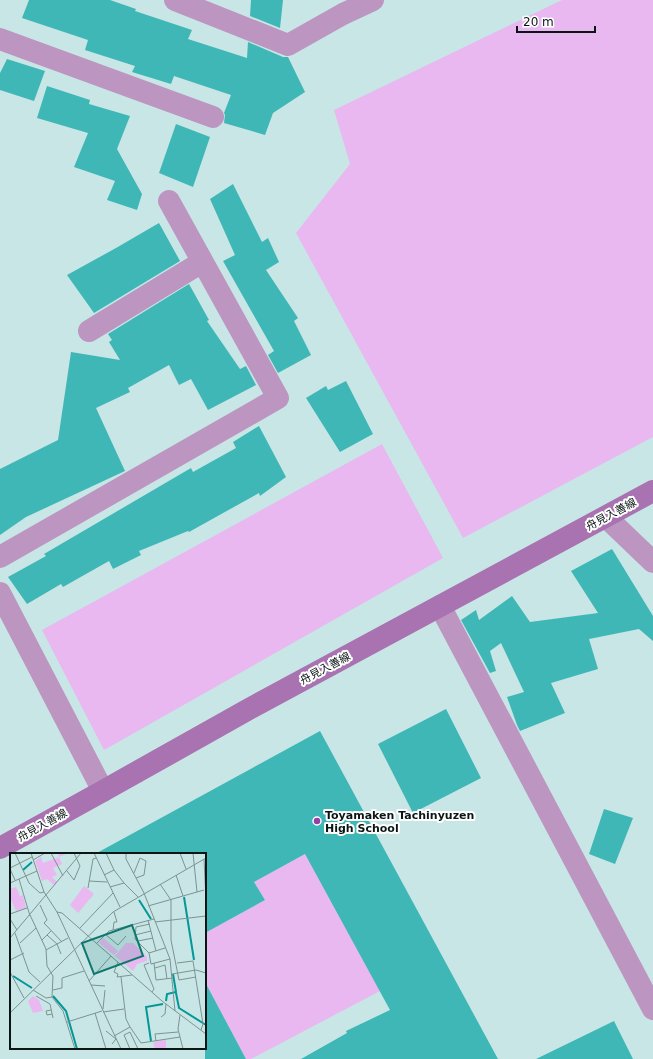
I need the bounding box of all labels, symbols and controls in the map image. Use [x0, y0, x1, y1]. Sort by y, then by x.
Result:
scale bar [517, 8, 595, 34]
text: 20 m [523, 15, 554, 29]
street label: 舟見入善線 [584, 496, 639, 533]
street label: 舟見入善線 [298, 650, 353, 687]
street label: 舟見入善線 [15, 806, 69, 844]
place label: Toyamaken Tachinyuzen High School [325, 809, 474, 835]
marker: Toyamaken Tachinyuzen High School [312, 816, 322, 826]
inset map [10, 853, 206, 1049]

